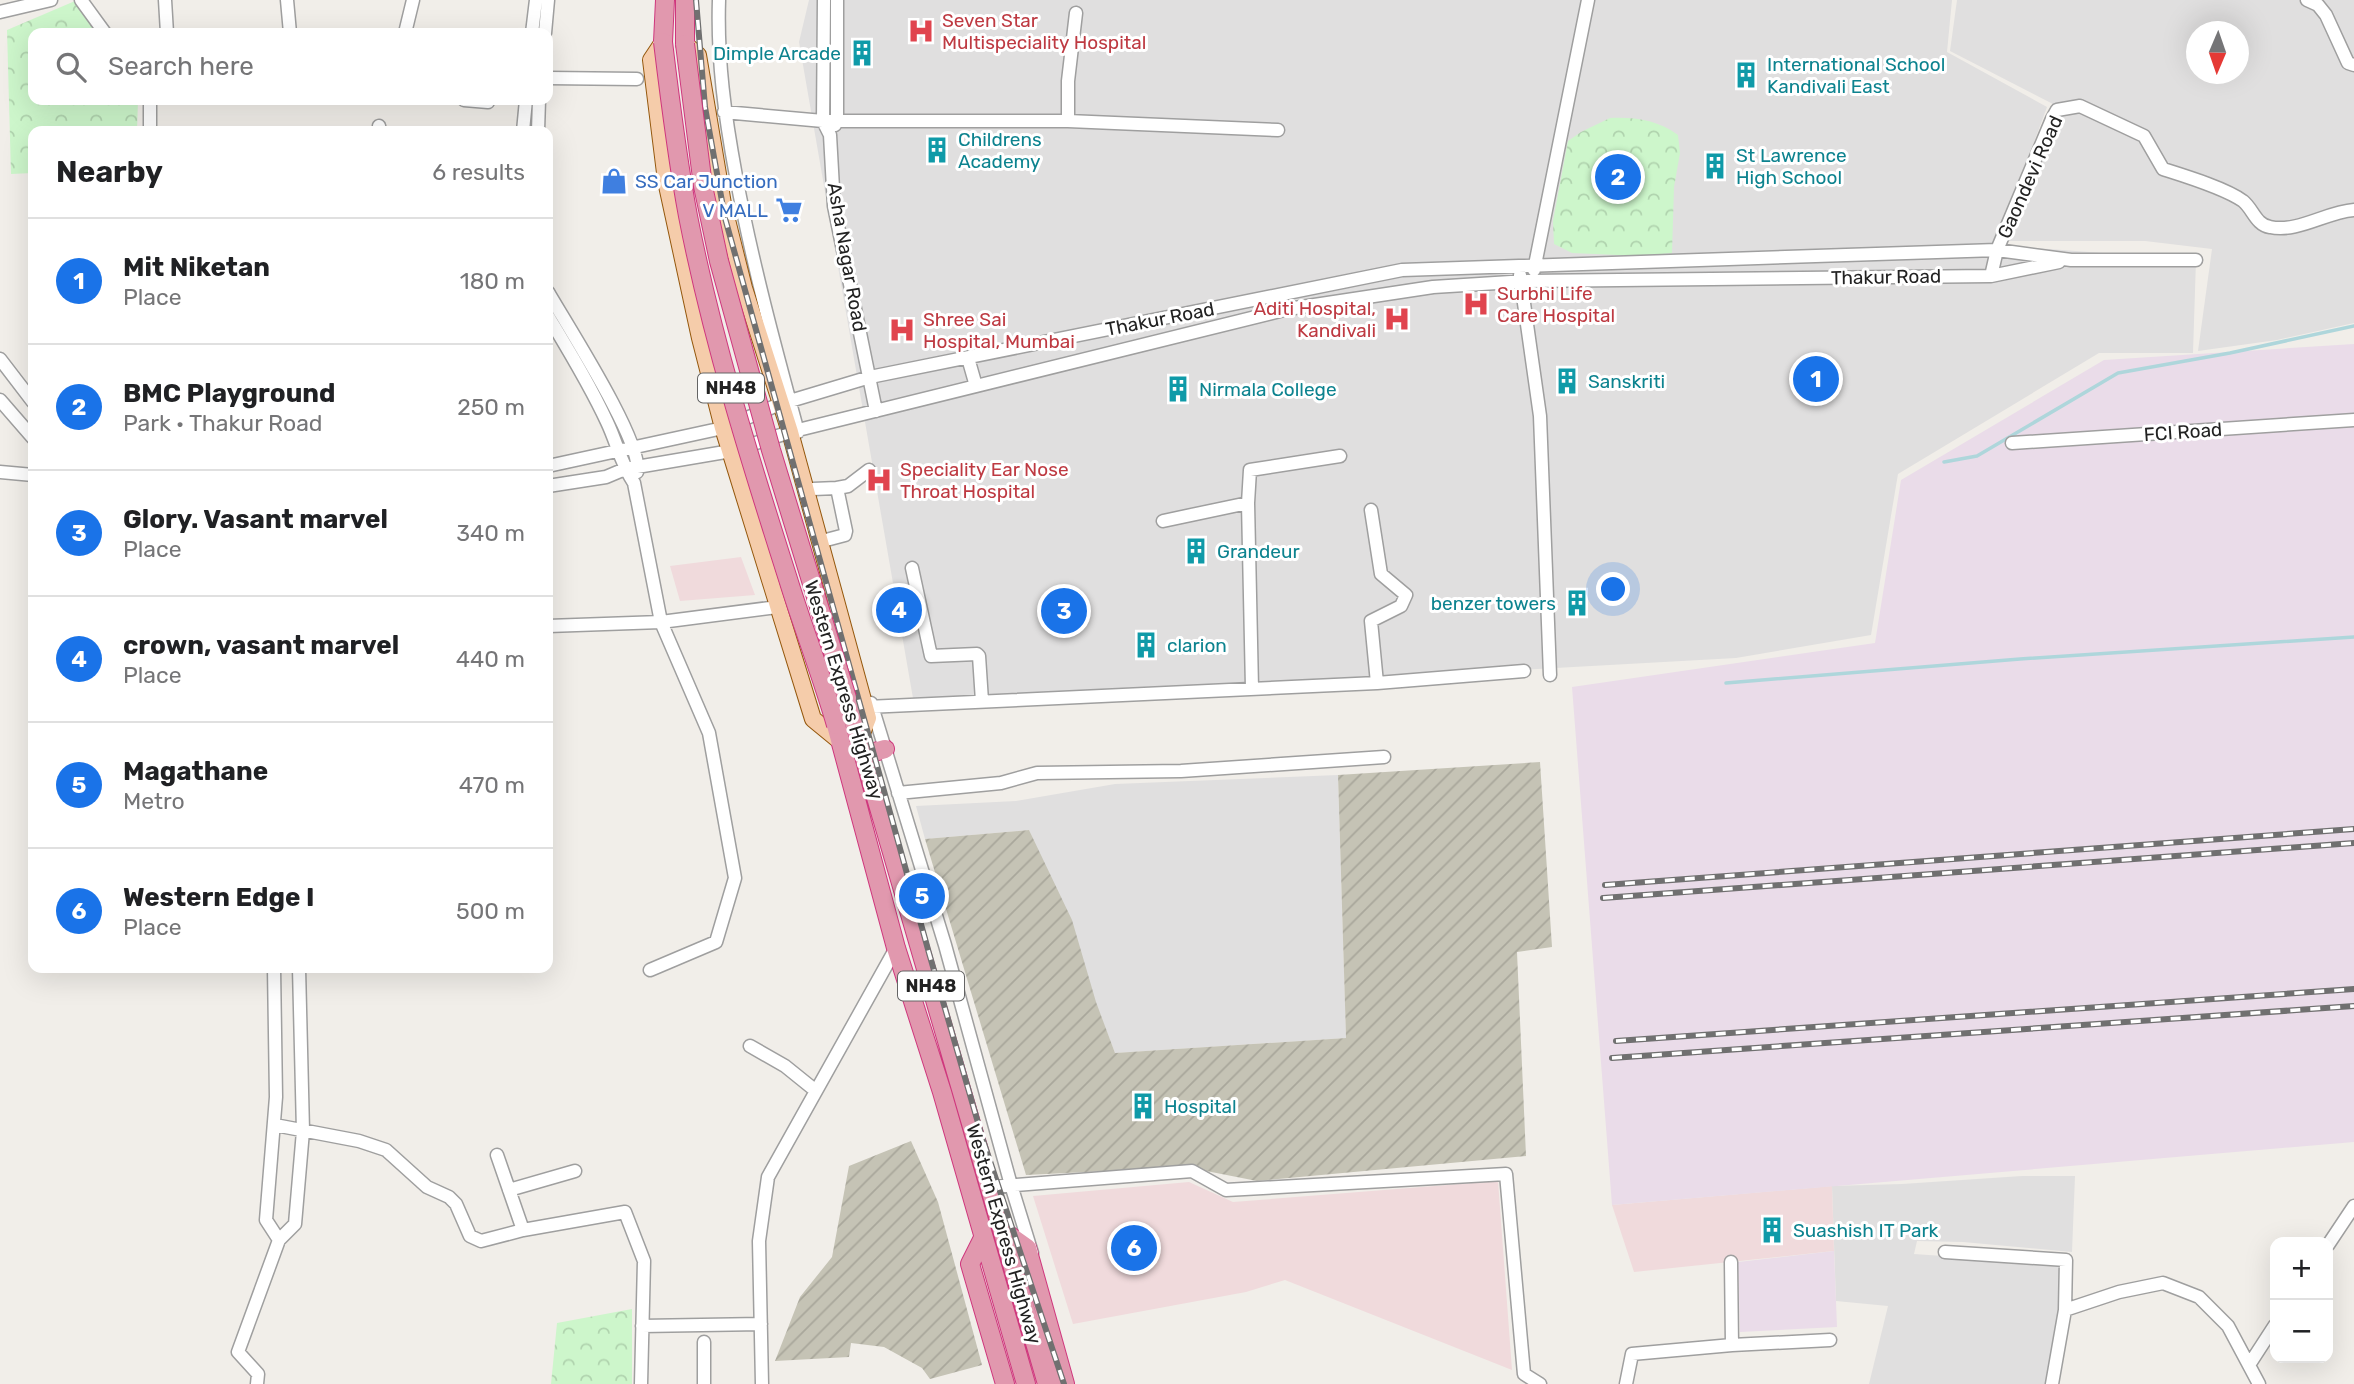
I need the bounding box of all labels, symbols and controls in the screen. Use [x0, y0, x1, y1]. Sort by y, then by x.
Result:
place label: Seven Star Multispeciality Hospital [942, 9, 1146, 54]
hospital icon: Seven Star Multispeciality Hospital [906, 16, 936, 46]
north arrow [2186, 21, 2249, 84]
search box [28, 28, 553, 105]
building icon: Dimple Arcade [847, 38, 877, 68]
place label: Dimple Arcade [713, 42, 841, 65]
icon: search [52, 48, 90, 86]
text: Search here [108, 51, 254, 82]
place label: International School Kandivali East [1767, 53, 1945, 98]
building icon: International School Kandivali East [1731, 60, 1761, 90]
street label: Gaondevi Road [1993, 112, 2067, 242]
place label: Childrens Academy [958, 128, 1042, 173]
building icon: Childrens Academy [922, 135, 952, 165]
place label: St Lawrence High School [1736, 144, 1847, 189]
pin: 2 [1595, 151, 1641, 203]
building icon: St Lawrence High School [1700, 151, 1730, 181]
text: Nearby [56, 154, 163, 190]
text: 6 results [432, 158, 525, 186]
shop icon: SS Car Junction [599, 166, 629, 196]
place label: SS Car Junction [635, 170, 778, 193]
street label: Asha Nagar Road [823, 181, 871, 333]
supermarket icon: V MALL [774, 195, 804, 225]
place label: V MALL [702, 199, 768, 222]
text: Mit Niketan [123, 252, 270, 283]
street label: Thakur Road [1831, 265, 1941, 289]
text: 1 [73, 267, 85, 295]
text: 180 m [460, 267, 525, 295]
place label: Surbhi Life Care Hospital [1497, 282, 1615, 327]
text: Place [123, 283, 182, 311]
hospital icon: Surbhi Life Care Hospital [1461, 289, 1491, 319]
street label: Thakur Road [1104, 297, 1216, 341]
place label: Aditi Hospital, Kandivali [1253, 297, 1376, 342]
hospital icon: Aditi Hospital, Kandivali [1382, 304, 1412, 334]
place label: Shree Sai Hospital, Mumbai [923, 308, 1075, 353]
hospital icon: Shree Sai Hospital, Mumbai [887, 315, 917, 345]
pin: 1 [1793, 353, 1839, 405]
building icon: Sanskriti [1552, 366, 1582, 396]
place label: Sanskriti [1588, 370, 1665, 393]
road number: NH48 [698, 374, 764, 402]
building icon: Nirmala College [1163, 374, 1193, 404]
text: BMC Playground [123, 378, 335, 409]
place label: Nirmala College [1199, 378, 1337, 401]
text: 2 [72, 393, 86, 421]
text: 250 m [457, 393, 525, 421]
text: Park · Thakur Road [123, 409, 323, 437]
street label: FCI Road [2143, 418, 2223, 446]
place label: Speciality Ear Nose Throat Hospital [900, 458, 1069, 503]
hospital icon: Speciality Ear Nose Throat Hospital [864, 465, 894, 495]
text: Glory. Vasant marvel [123, 504, 388, 535]
text: 3 [71, 519, 87, 547]
text: 340 m [456, 519, 525, 547]
text: Place [123, 535, 182, 563]
building icon: Grandeur [1181, 536, 1211, 566]
place label: Grandeur [1217, 540, 1300, 563]
your location [1596, 572, 1630, 606]
street label: Western Express Highway [800, 578, 888, 802]
pin: 4 [876, 584, 922, 636]
pin: 3 [1041, 585, 1087, 637]
building icon: benzer towers [1562, 588, 1592, 618]
place label: benzer towers [1431, 592, 1556, 615]
text: crown, vasant marvel [123, 630, 399, 661]
building icon: clarion [1131, 630, 1161, 660]
place label: clarion [1167, 634, 1227, 657]
text: 4 [71, 645, 87, 673]
text: 440 m [456, 645, 525, 673]
text: Place [123, 661, 182, 689]
text: Magathane [123, 756, 268, 787]
text: 5 [72, 771, 86, 799]
text: 470 m [459, 771, 525, 799]
text: Metro [123, 787, 185, 815]
pin: 5 [899, 870, 945, 922]
text: Western Edge I [123, 882, 314, 913]
text: 6 [72, 897, 86, 925]
text: 500 m [456, 897, 525, 925]
text: Place [123, 913, 182, 941]
road number: NH48 [898, 972, 964, 1001]
building icon: Hospital [1128, 1091, 1158, 1121]
place label: Hospital [1164, 1095, 1237, 1118]
street label: Western Express Highway [962, 1121, 1046, 1347]
building icon: Suashish IT Park [1757, 1215, 1787, 1245]
place label: Suashish IT Park [1793, 1219, 1939, 1242]
pin: 6 [1111, 1222, 1157, 1274]
map controls [2270, 1237, 2333, 1363]
button: + [2270, 1237, 2333, 1300]
button: − [2270, 1300, 2333, 1363]

